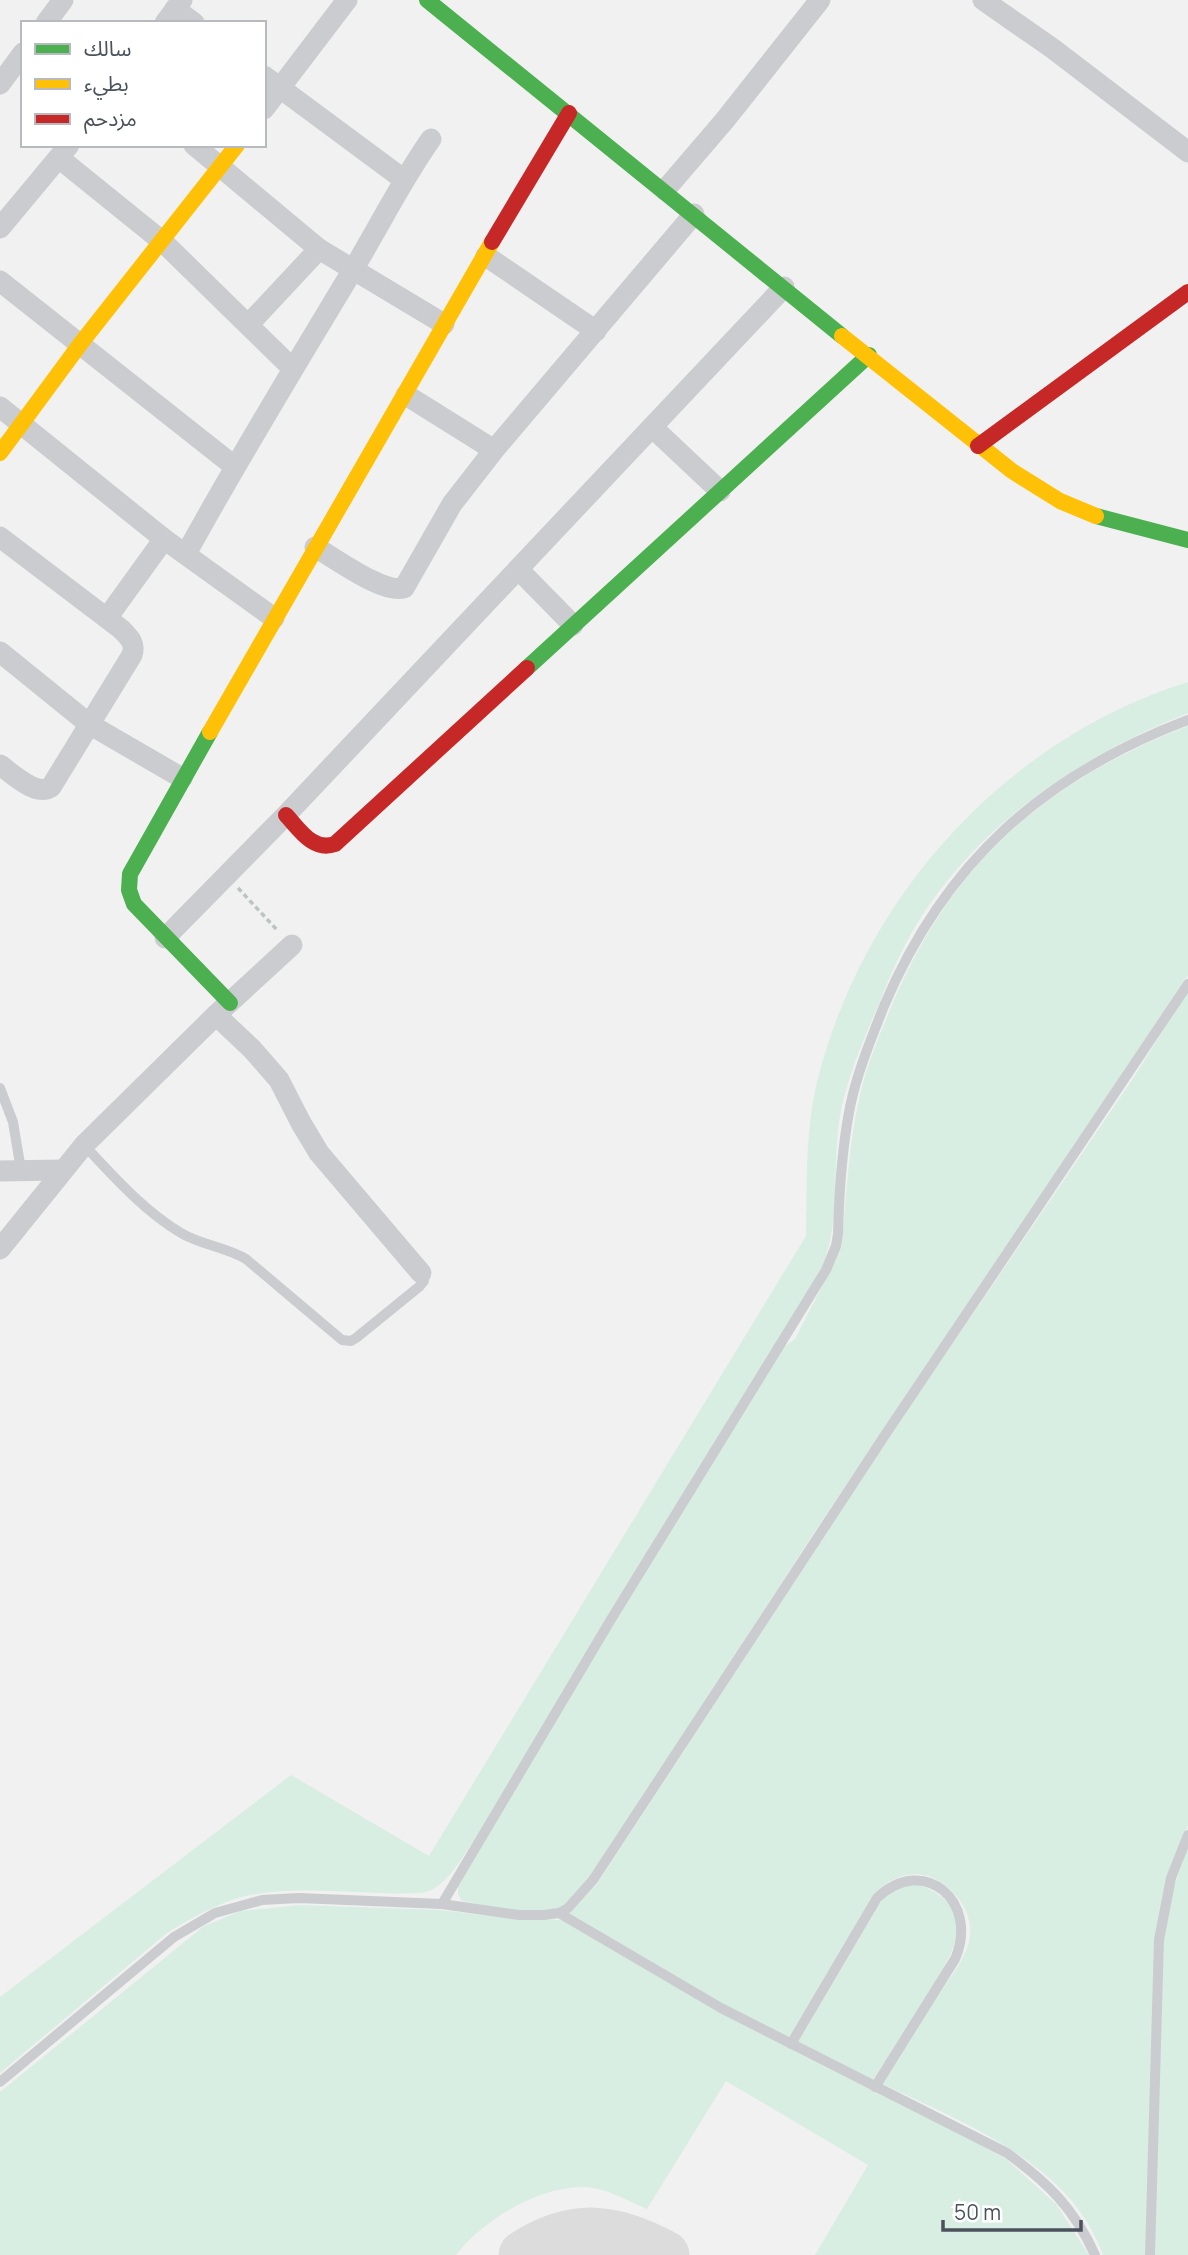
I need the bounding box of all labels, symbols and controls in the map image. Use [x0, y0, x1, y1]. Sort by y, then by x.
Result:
legend [21, 21, 266, 147]
text: سالك [84, 34, 131, 62]
text: بطيء [84, 69, 129, 100]
text: مزدحم [84, 104, 137, 134]
scale bar [943, 2188, 1081, 2232]
text: 50 m [954, 2198, 1001, 2226]

